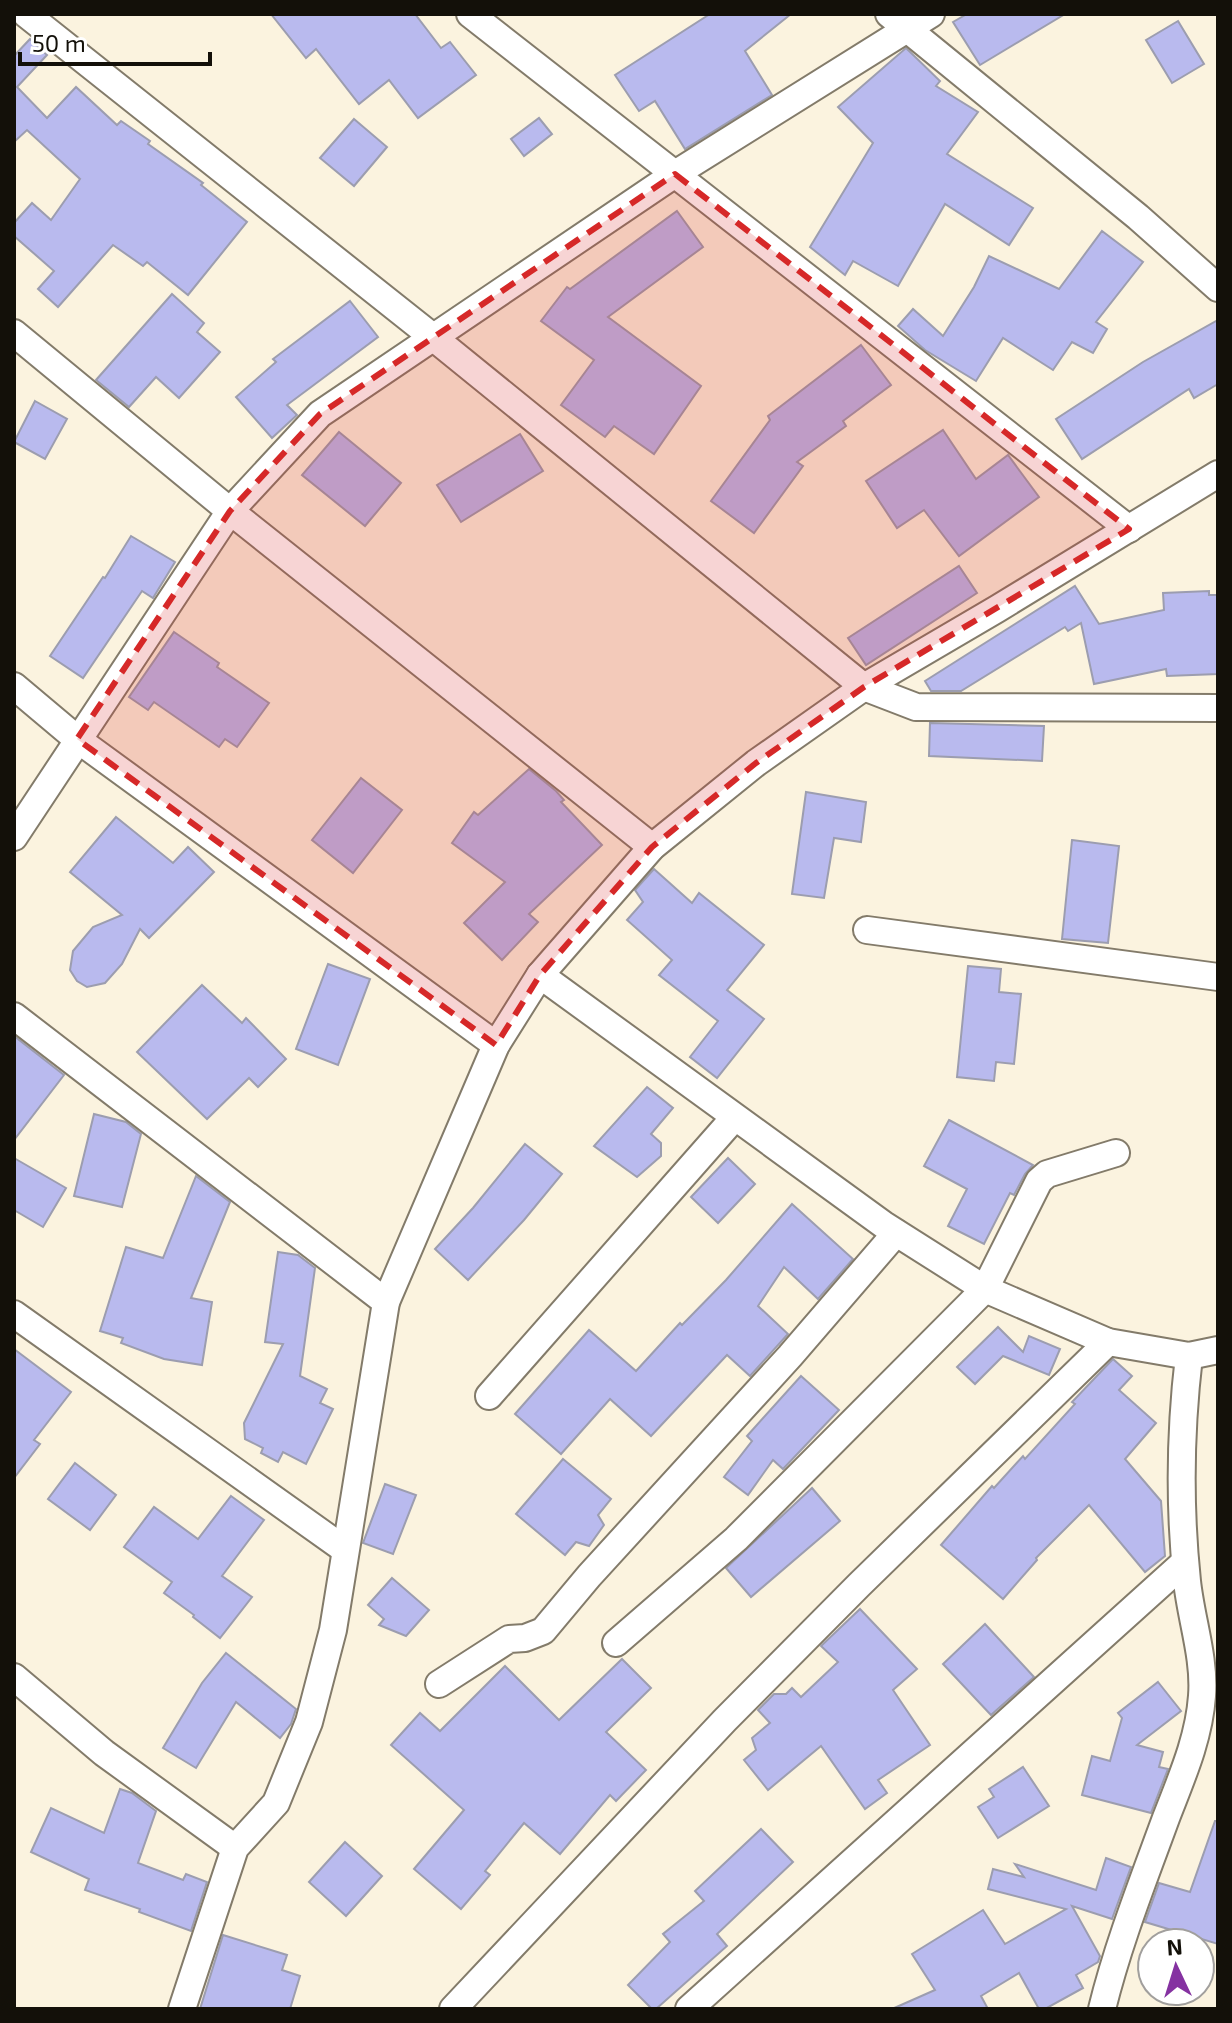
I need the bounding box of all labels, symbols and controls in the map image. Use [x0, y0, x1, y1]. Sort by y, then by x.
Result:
scale bar [20, 16, 210, 66]
text: 50 m [32, 28, 86, 57]
north arrow [1136, 1927, 1216, 2007]
text: N [1166, 1933, 1183, 1960]

